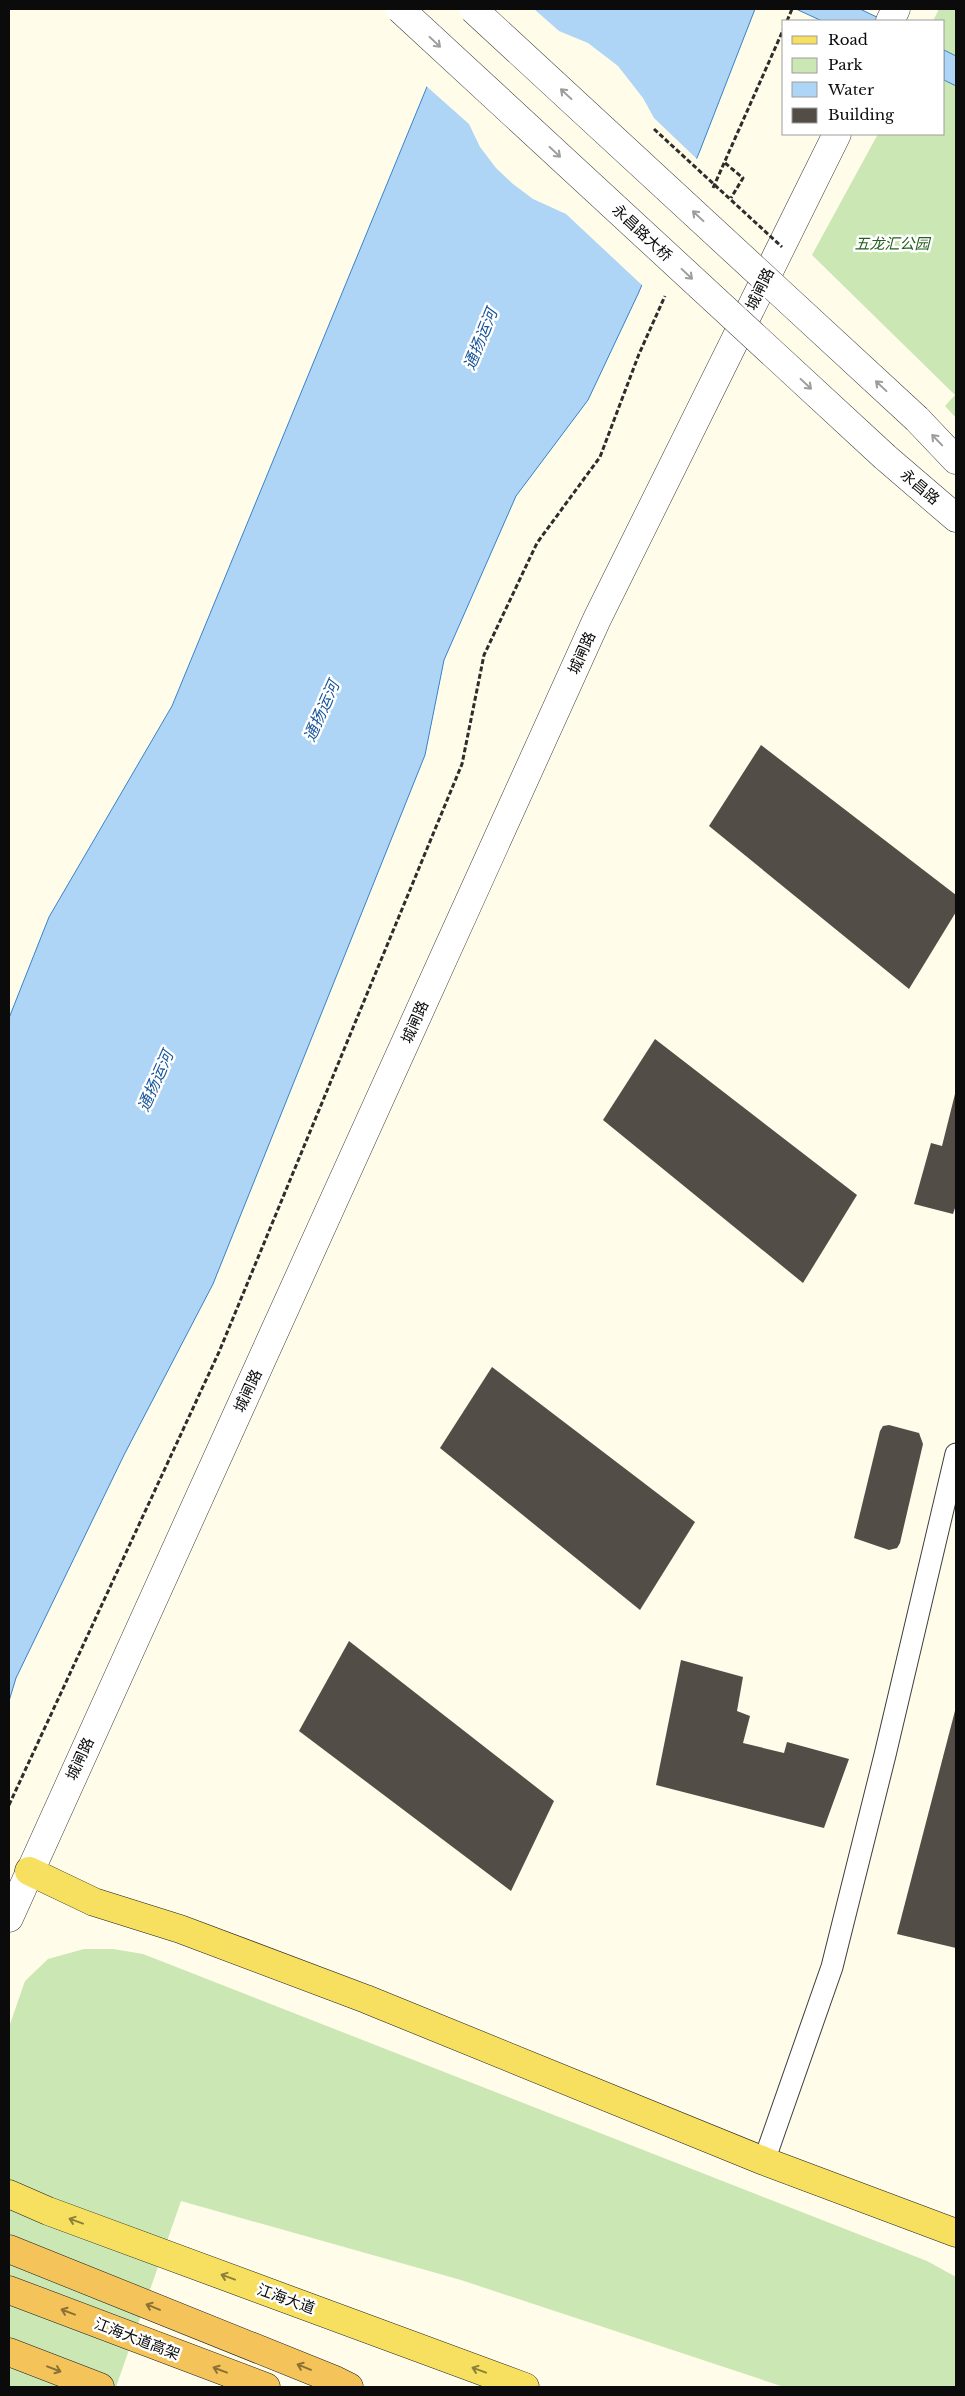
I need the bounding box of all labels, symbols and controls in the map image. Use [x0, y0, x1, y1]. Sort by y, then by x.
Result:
legend [782, 20, 945, 135]
text: Road [828, 30, 868, 49]
one-way arrow [429, 36, 442, 48]
text: Park [828, 55, 864, 74]
text: Water [827, 80, 875, 99]
one-way arrow [559, 88, 572, 100]
text: Building [828, 105, 895, 124]
one-way arrow [548, 146, 561, 158]
street label: 永昌路大桥 [608, 200, 676, 265]
one-way arrow [691, 210, 704, 222]
park label: 五龙汇公园 [854, 234, 931, 253]
street label: 城闸路 [741, 264, 778, 313]
one-way arrow [681, 268, 693, 280]
water label: 通扬运河 [459, 303, 502, 372]
one-way arrow [800, 379, 813, 390]
one-way arrow [875, 380, 888, 392]
one-way arrow [931, 433, 943, 446]
street label: 永昌路 [897, 465, 944, 508]
street label: 城闸路 [564, 628, 599, 677]
water label: 通扬运河 [299, 675, 344, 744]
street label: 城闸路 [397, 997, 432, 1046]
water label: 通扬运河 [133, 1045, 178, 1114]
street label: 城闸路 [229, 1366, 266, 1415]
street label: 城闸路 [61, 1734, 98, 1783]
one-way arrow [68, 2216, 84, 2225]
one-way arrow [221, 2272, 236, 2281]
street label: 江海大道 [255, 2279, 318, 2318]
one-way arrow [146, 2302, 161, 2311]
one-way arrow [61, 2307, 76, 2316]
street label: 江海大道高架 [92, 2314, 183, 2364]
one-way arrow [297, 2362, 312, 2372]
one-way arrow [46, 2365, 61, 2375]
one-way arrow [213, 2365, 229, 2374]
one-way arrow [472, 2365, 487, 2374]

